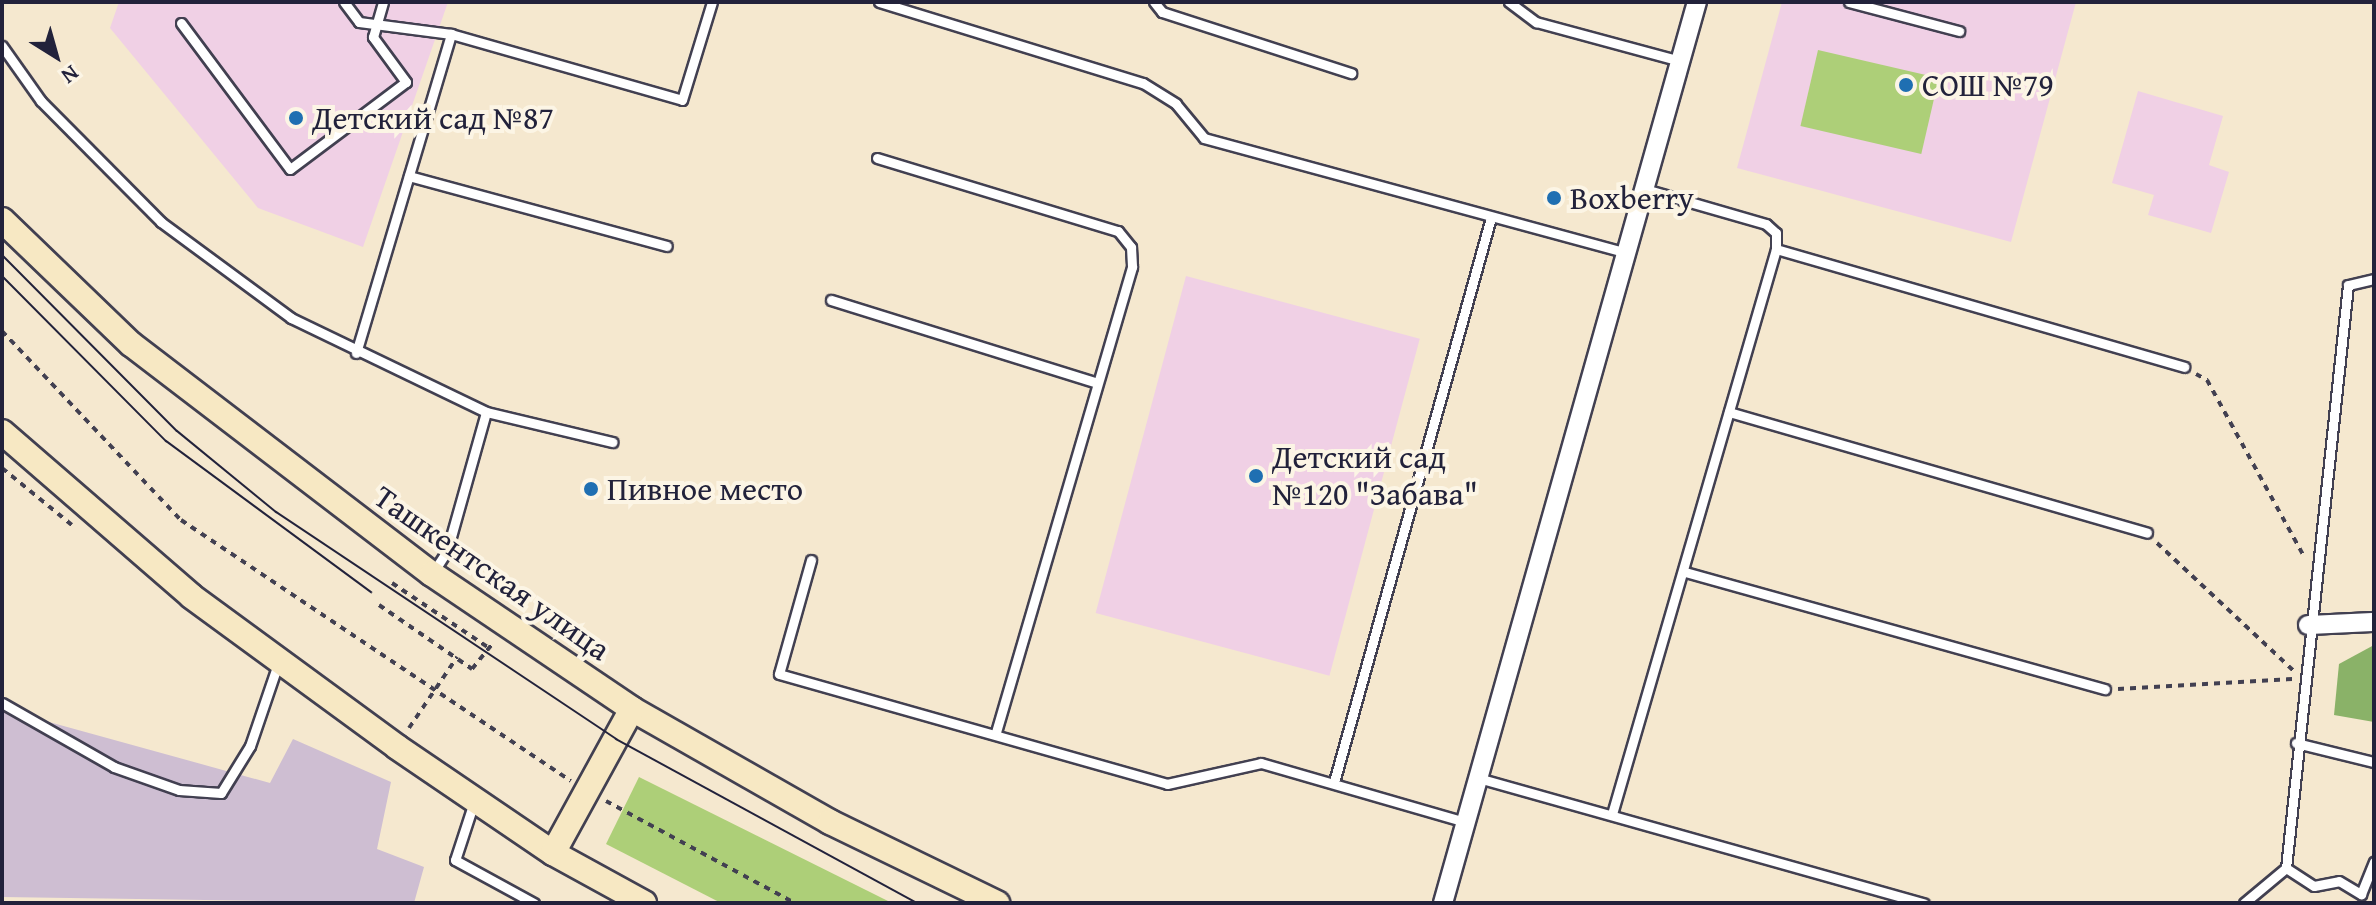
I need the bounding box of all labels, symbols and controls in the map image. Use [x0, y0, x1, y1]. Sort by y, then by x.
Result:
north arrow [16, 16, 96, 96]
text: N [55, 58, 86, 92]
place label: СОШ №79 [1922, 66, 2054, 104]
marker: СОШ №79 [1897, 76, 1915, 94]
place label: Детский сад №87 [312, 99, 554, 137]
marker: Детский сад №87 [287, 109, 305, 127]
place label: Boxberry [1570, 179, 1694, 217]
marker: Boxberry [1545, 189, 1563, 207]
place label: Детский сад №120 "Забава" [1272, 439, 1478, 514]
marker: Детский сад №120 "Забава" [1247, 467, 1265, 485]
place label: Пивное место [607, 470, 803, 508]
street label: Ташкентская улица [367, 477, 617, 669]
marker: Пивное место [582, 480, 600, 498]

